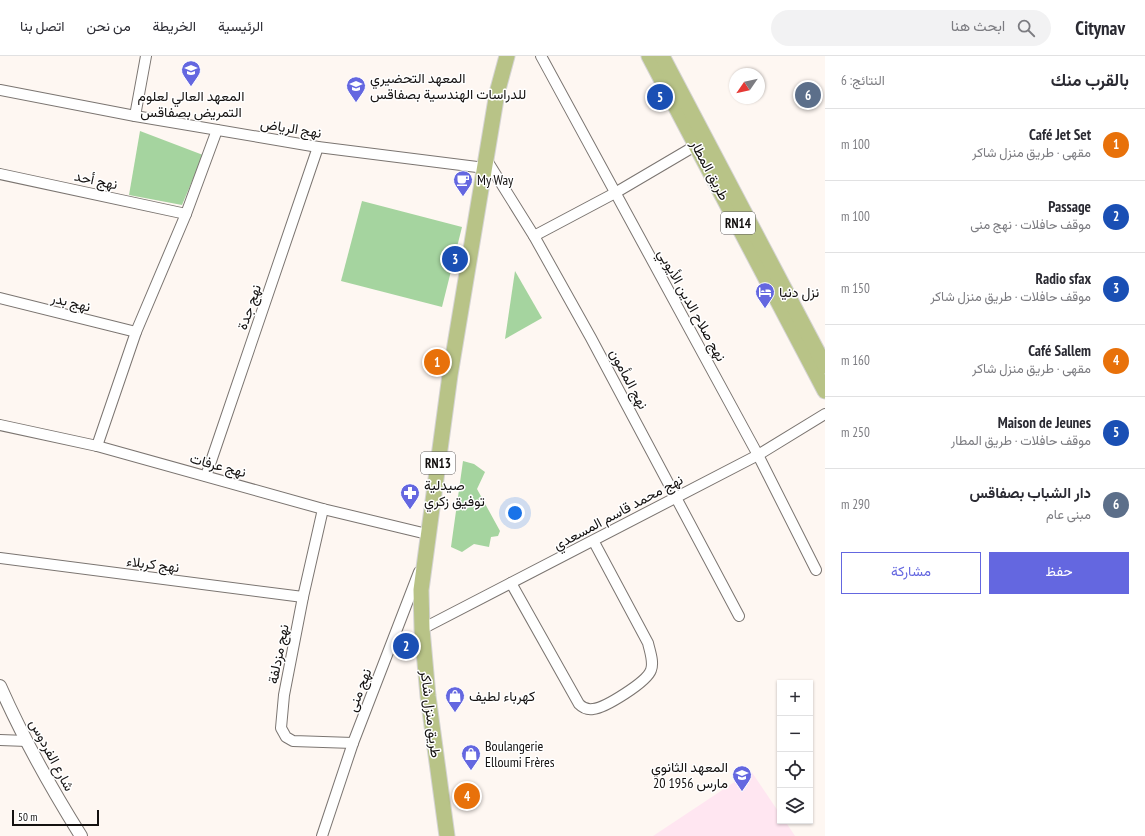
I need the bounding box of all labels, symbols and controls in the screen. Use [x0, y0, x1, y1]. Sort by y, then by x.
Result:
search box [771, 10, 1051, 46]
text: ابحث هنا [951, 16, 1005, 35]
text: Citynav [1075, 16, 1125, 40]
text: اتصل بنا [20, 17, 64, 35]
text: من نحن [86, 17, 131, 35]
text: الخريطة [153, 17, 196, 35]
text: الرئيسية [218, 17, 263, 35]
icon: search [1015, 17, 1037, 39]
school or university icon: المعهد العالي لعلوم التمريض بصفاقس [180, 59, 202, 87]
north arrow [729, 68, 765, 104]
place label: المعهد التحضيري للدراسات الهندسية بصفاقس [370, 69, 526, 103]
text: بالقرب منك [1051, 69, 1129, 91]
text: النتائج: 6 [841, 72, 885, 89]
school or university icon: المعهد التحضيري للدراسات الهندسية بصفاقس [345, 75, 367, 103]
pin: 6 [795, 80, 821, 110]
pin: 5 [647, 82, 673, 112]
place label: المعهد العالي لعلوم التمريض بصفاقس [138, 87, 244, 121]
street label: نهج الرياض [259, 114, 323, 144]
text: Café Jet Set [1029, 125, 1091, 144]
street label: طريق المطار [686, 136, 733, 203]
text: 100 m [841, 136, 870, 153]
text: 1 [1113, 136, 1119, 153]
text: مقهى · طريق منزل شاكر [972, 144, 1091, 161]
street label: نهج أحد [72, 167, 119, 195]
cafe icon: My Way [452, 169, 474, 197]
place label: My Way [477, 171, 514, 189]
text: Passage [1048, 197, 1091, 216]
text: 100 m [841, 208, 870, 225]
text: 2 [1113, 208, 1119, 225]
road number: RN14 [721, 212, 755, 234]
text: موقف حافلات · نهج منى [970, 216, 1091, 233]
pin: 3 [442, 244, 468, 274]
street label: نهج صلاح الدين الأيوبي [651, 246, 730, 366]
text: Radio sfax [1035, 269, 1091, 288]
text: 150 m [841, 280, 870, 297]
text: 3 [1113, 280, 1119, 297]
hotel icon: نزل دنيا [754, 281, 776, 309]
street label: نهج جدة [233, 282, 267, 333]
place label: نزل دنيا [779, 283, 819, 302]
street label: نهج بدر [48, 288, 93, 318]
text: موقف حافلات · طريق منزل شاكر [930, 288, 1091, 305]
text: Café Sallem [1028, 341, 1091, 360]
street label: نهج المأمون [604, 346, 652, 413]
pin: 1 [424, 347, 450, 377]
text: 160 m [841, 352, 870, 369]
text: 4 [1113, 352, 1119, 369]
text: مقهى · طريق منزل شاكر [972, 360, 1091, 377]
text: Maison de Jeunes [998, 413, 1091, 432]
text: 250 m [841, 424, 870, 441]
text: 5 [1113, 424, 1119, 441]
text: موقف حافلات · طريق المطار [951, 432, 1091, 449]
street label: نهج عرفات [187, 449, 248, 483]
road number: RN13 [421, 452, 455, 474]
street label: نهج محمد قاسم المسعدي [550, 470, 687, 556]
place label: صيدلية توفيق زكري [424, 476, 485, 513]
pharmacy icon: صيدلية توفيق زكري [399, 482, 421, 510]
text: دار الشباب بصفاقس [969, 483, 1091, 502]
text: 290 m [841, 496, 870, 513]
text: 6 [1113, 496, 1119, 513]
your location [505, 503, 525, 523]
text: مبنى عام [1046, 506, 1091, 523]
street label: نهج كربلاء [125, 552, 180, 578]
button: مشاركة [841, 552, 981, 594]
button: حفظ [989, 552, 1129, 594]
street label: نهج مزدلفة [263, 623, 295, 686]
pin: 2 [393, 631, 419, 661]
street label: نهج منى [343, 666, 377, 715]
street label: طريق منزل شاكر [416, 668, 445, 759]
map controls [777, 680, 813, 824]
button: + [777, 680, 813, 716]
shop icon: كهرباء لطيف [444, 685, 466, 713]
place label: كهرباء لطيف [469, 687, 535, 705]
street label: شارع الفردوس [24, 716, 79, 795]
button: − [777, 716, 813, 752]
place label: Boulangerie Elloumi Frères [485, 737, 555, 771]
shop icon: Boulangerie Elloumi Frères [460, 743, 482, 771]
button: locate [777, 752, 813, 788]
place label: المعهد الثانوي 20 مارس 1956 [651, 758, 728, 792]
school or university icon: المعهد الثانوي 20 مارس 1956 [731, 764, 753, 792]
pin: 4 [454, 781, 480, 811]
button: layers [777, 788, 813, 824]
scale bar [12, 808, 99, 827]
text: 50 m [18, 810, 37, 824]

